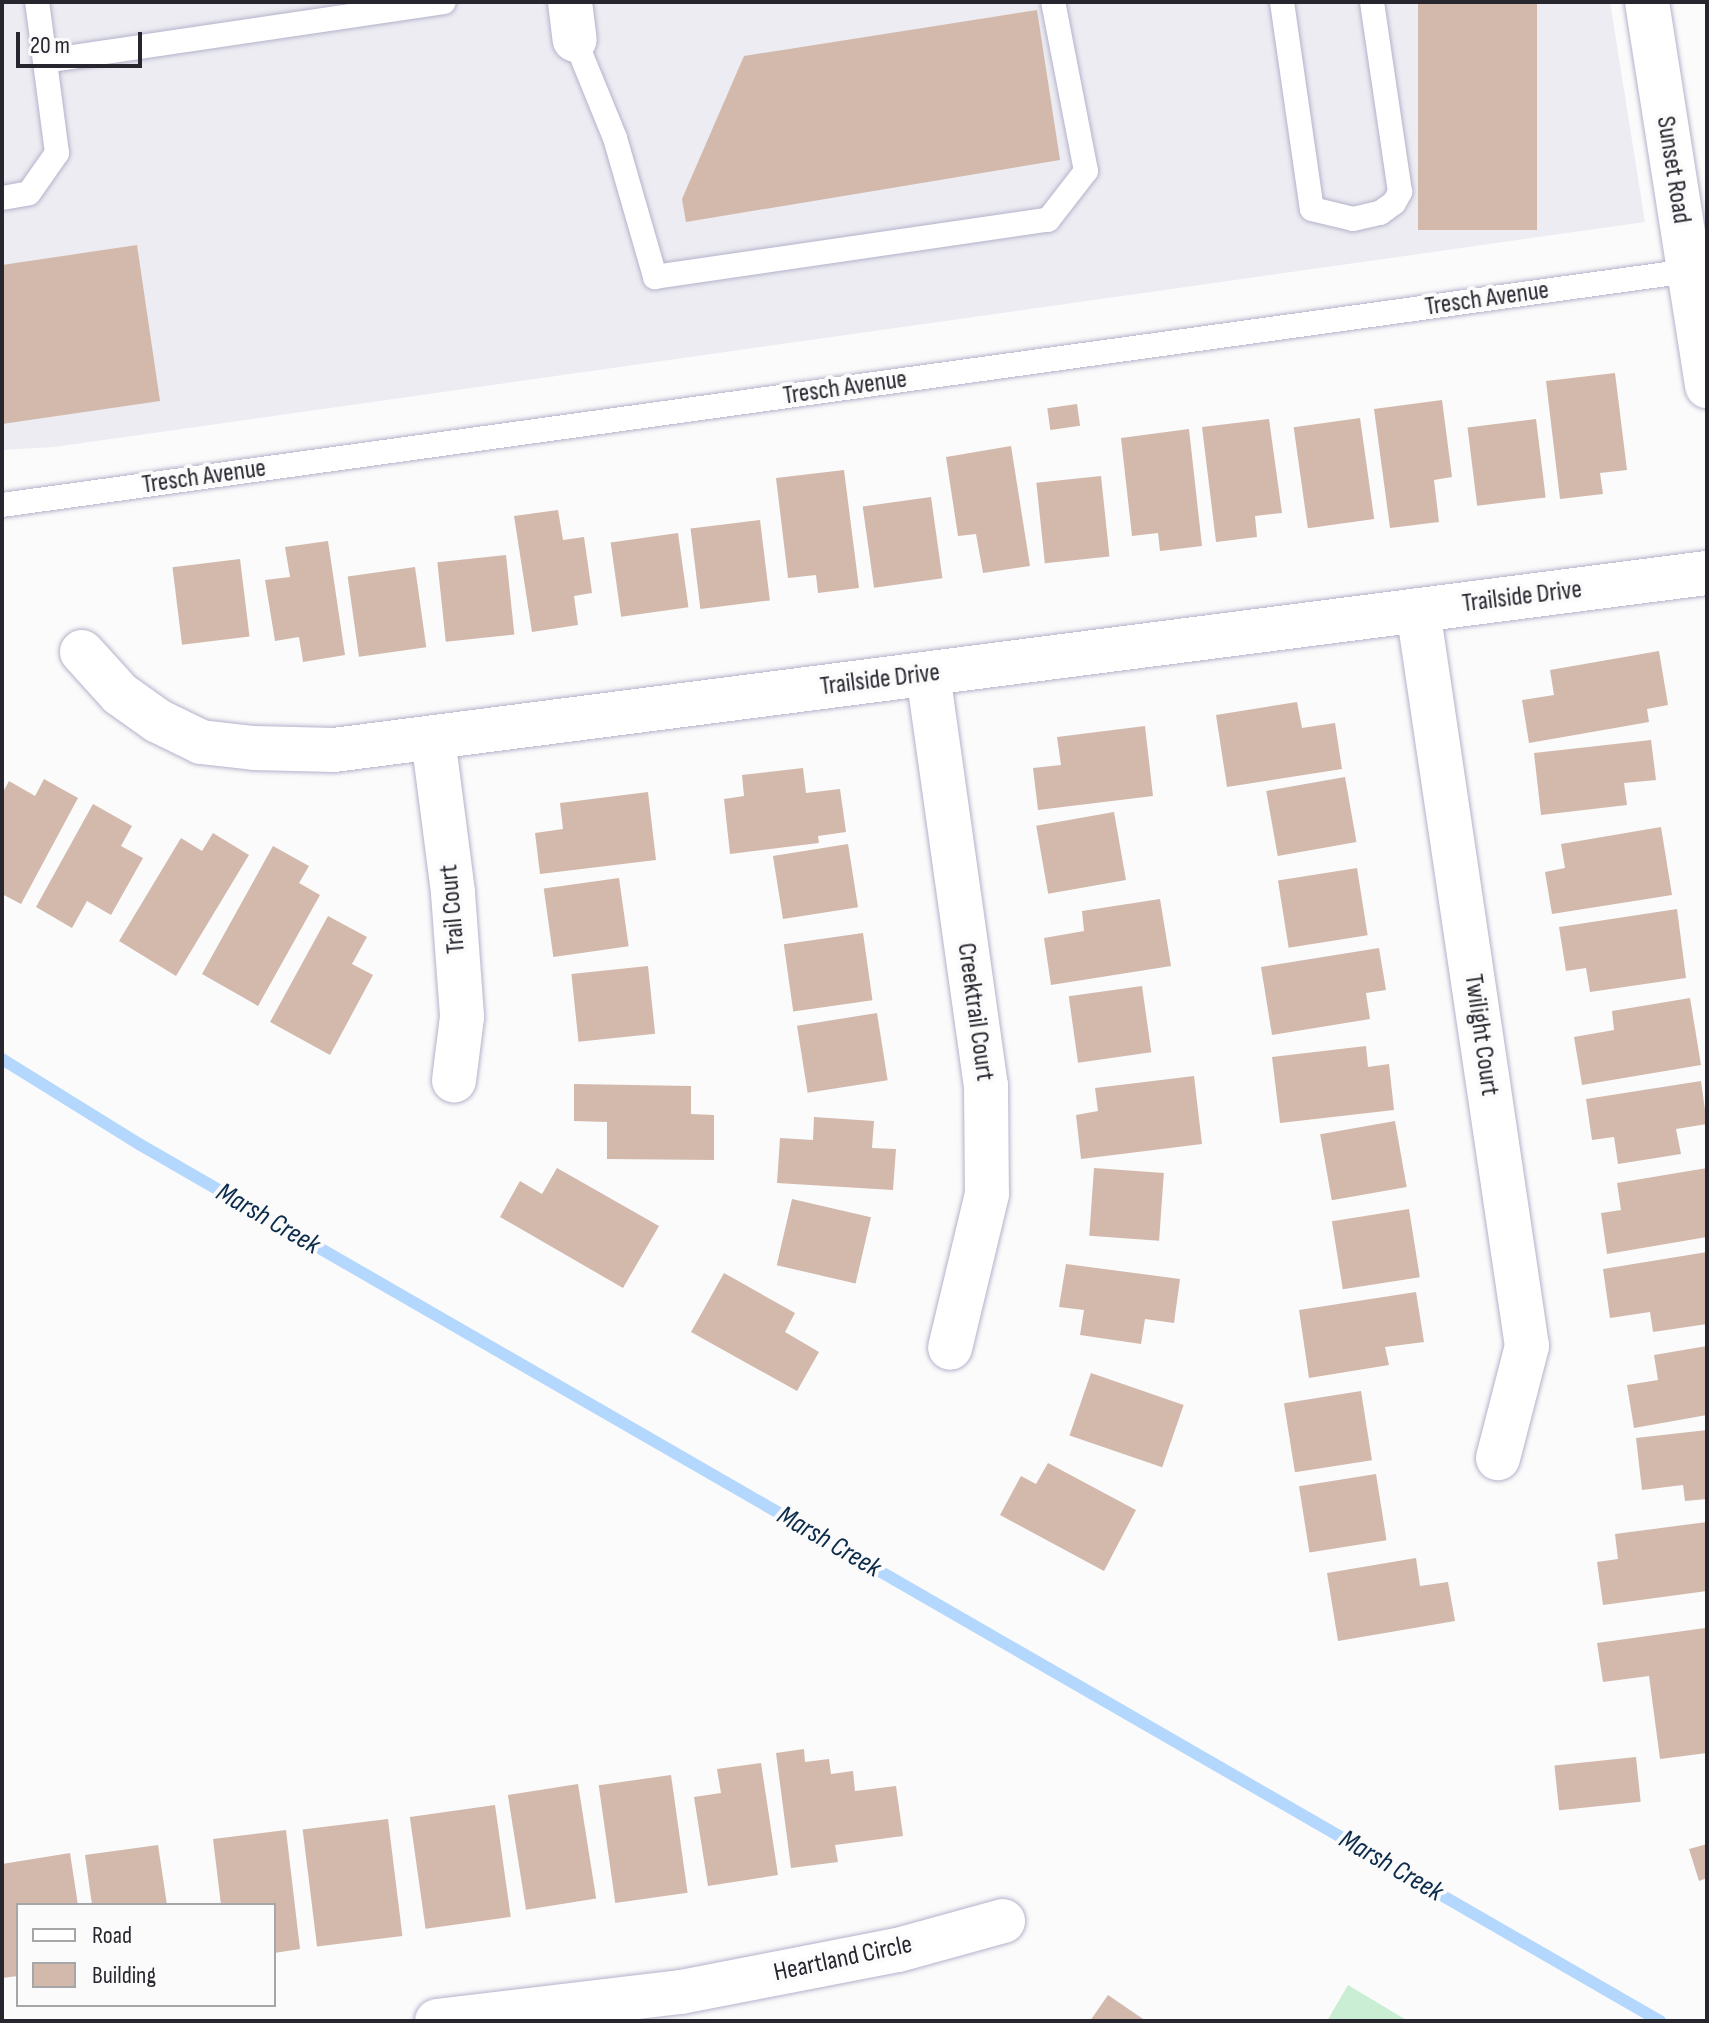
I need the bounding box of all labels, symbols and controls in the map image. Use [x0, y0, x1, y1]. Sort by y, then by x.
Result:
scale bar [20, 16, 146, 66]
text: 20 m [30, 31, 70, 60]
street label: Sunset Road [1649, 114, 1697, 226]
street label: Tresch Avenue [1423, 275, 1551, 323]
street label: Tresch Avenue [781, 364, 909, 412]
street label: Tresch Avenue [140, 453, 268, 501]
street label: Trailside Drive [1460, 574, 1584, 620]
street label: Trailside Drive [818, 657, 942, 703]
street label: Trail Court [434, 863, 472, 955]
street label: Creektrail Court [950, 941, 1000, 1083]
street label: Twilight Court [1457, 972, 1505, 1098]
water label: Marsh Creek [210, 1176, 326, 1262]
water label: Marsh Creek [771, 1499, 887, 1585]
water label: Marsh Creek [1333, 1823, 1449, 1909]
legend [16, 1903, 276, 2007]
text: Road [92, 1921, 132, 1950]
street label: Heartland Circle [771, 1929, 915, 1989]
text: Building [92, 1961, 156, 1990]

